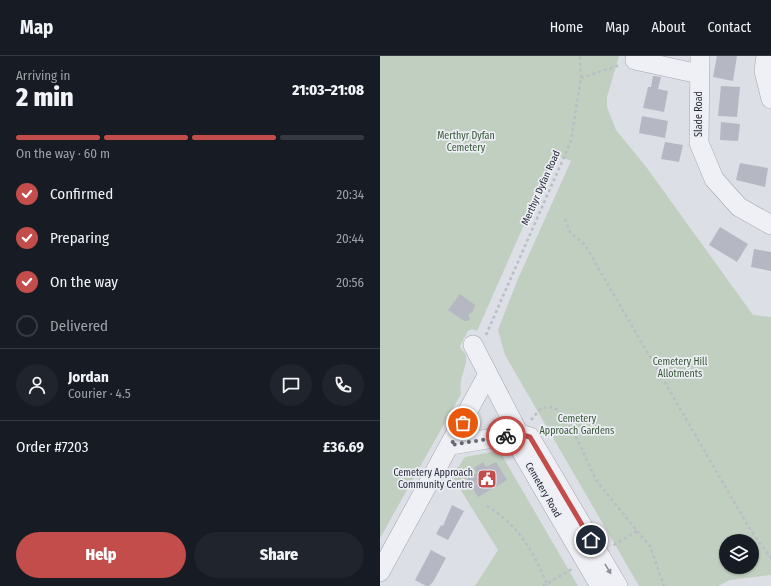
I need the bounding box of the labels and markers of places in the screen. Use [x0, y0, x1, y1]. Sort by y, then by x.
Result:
pin [446, 406, 480, 440]
place label: Cemetery Approach Community Centre [393, 467, 473, 491]
public building icon: Cemetery Approach Community Centre [476, 468, 498, 490]
pin [574, 523, 608, 557]

